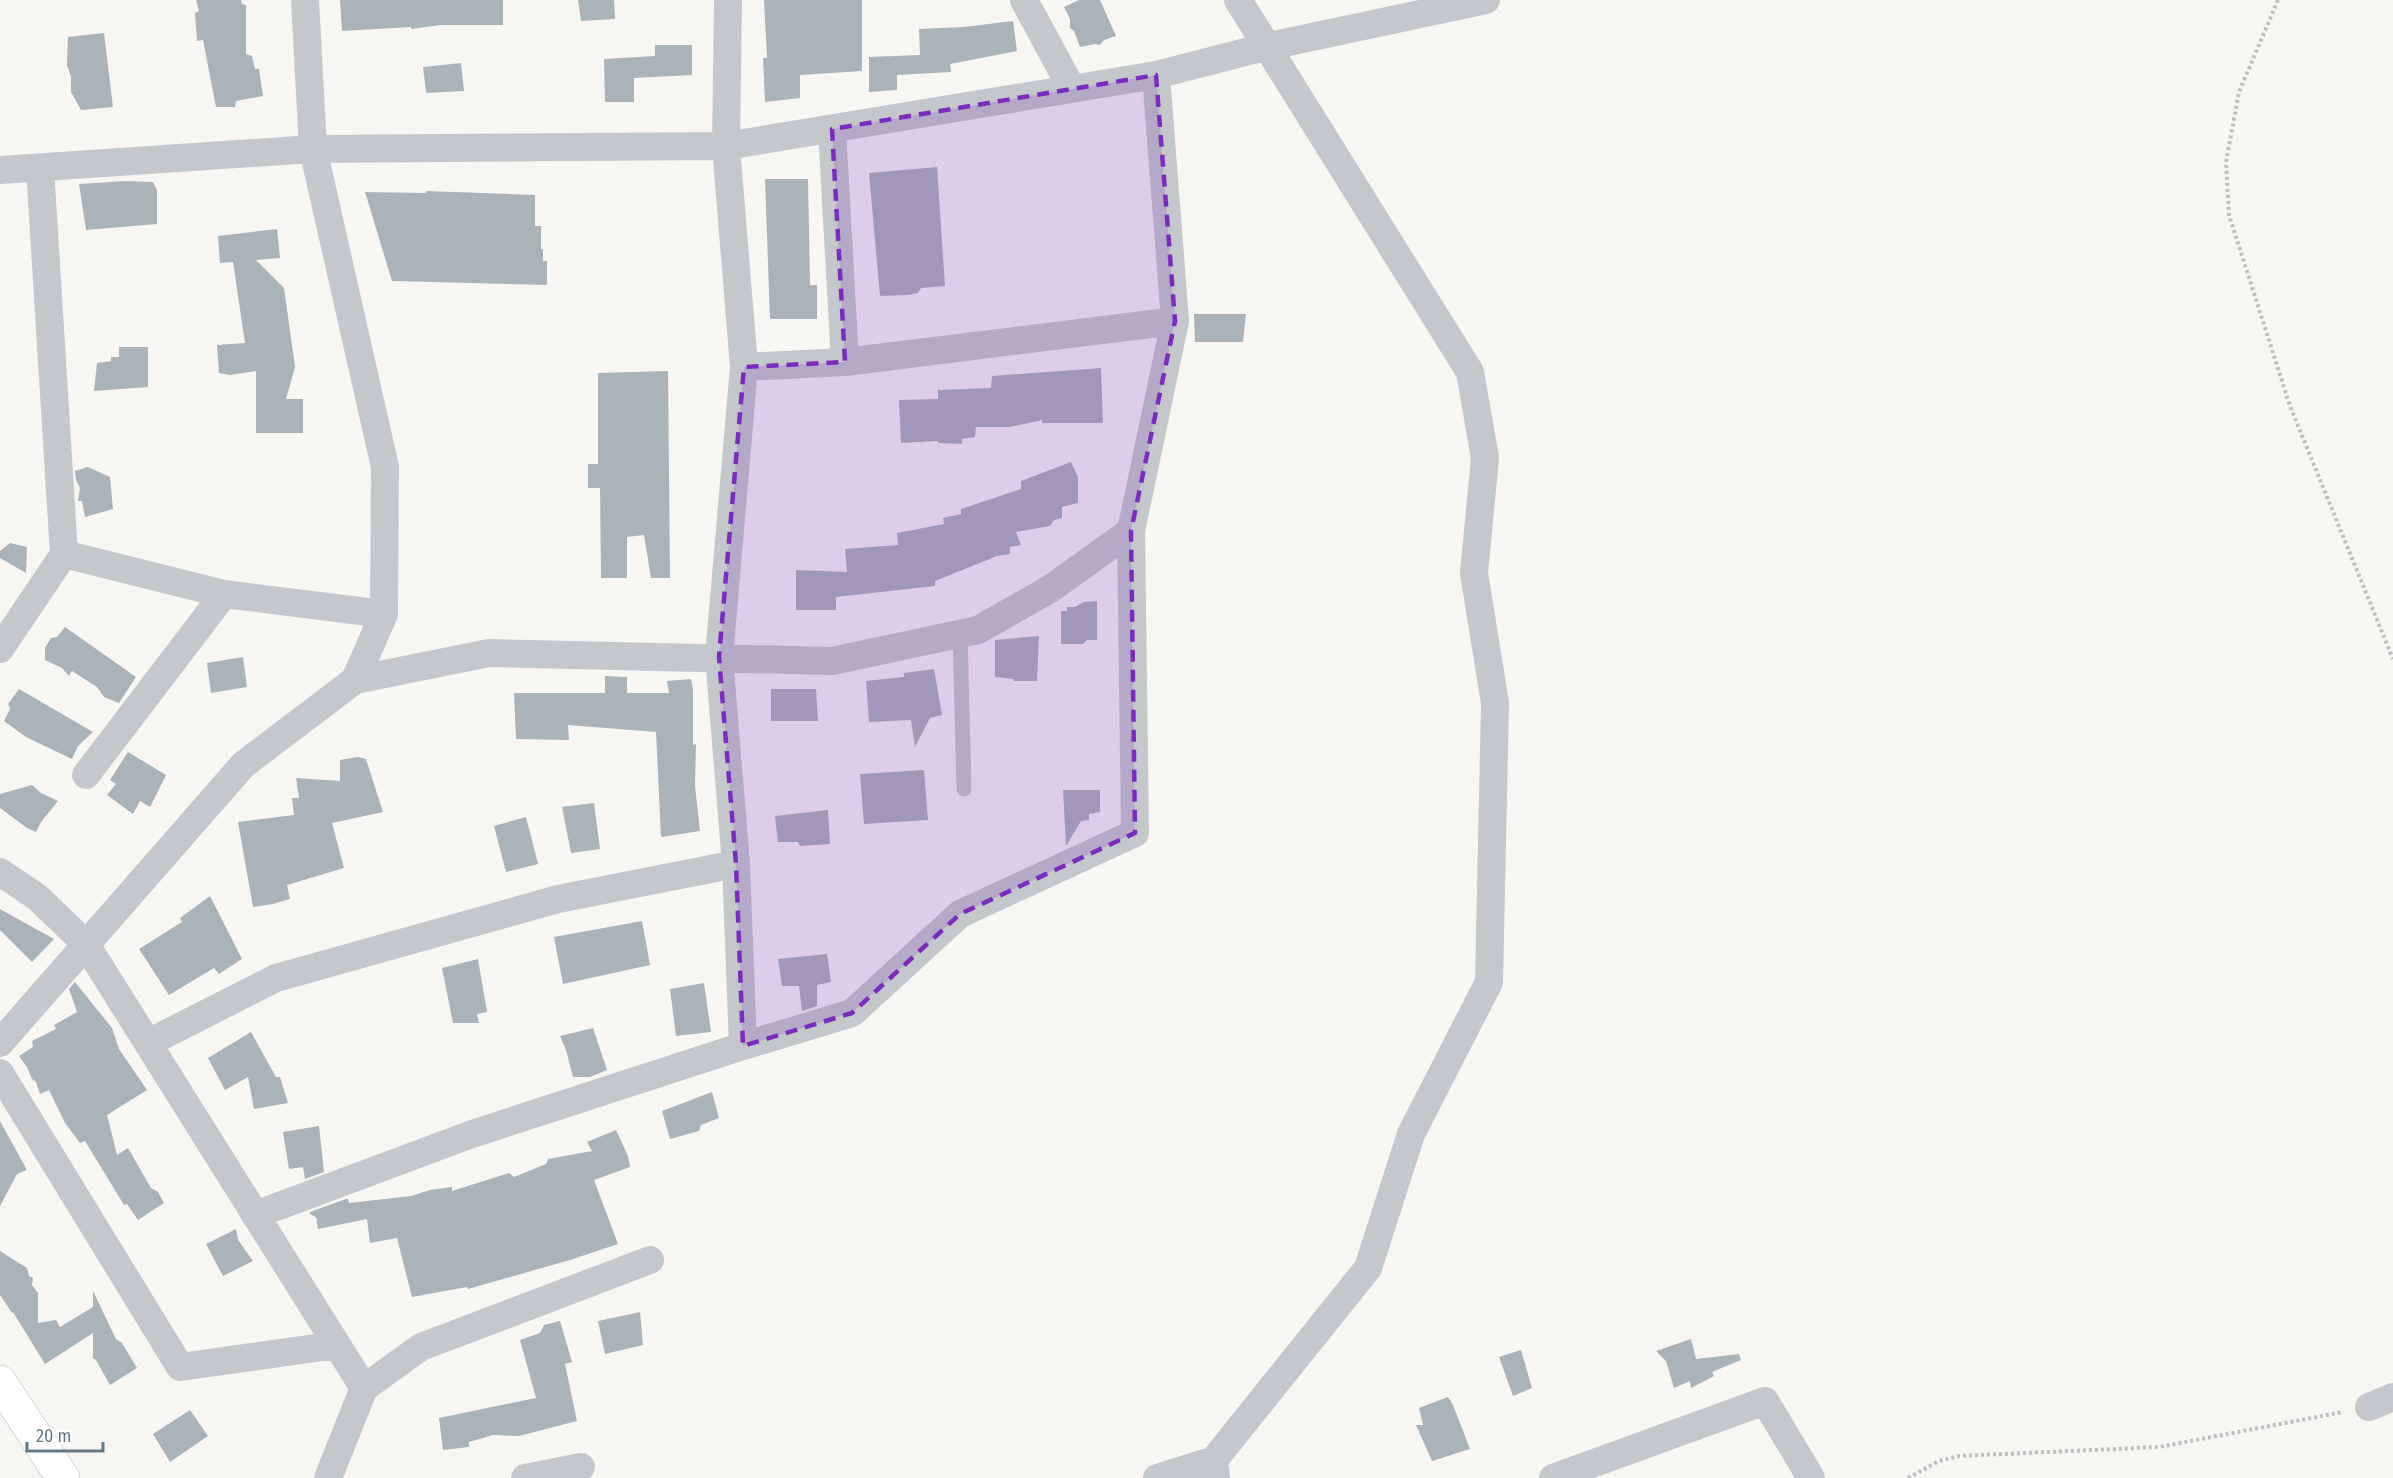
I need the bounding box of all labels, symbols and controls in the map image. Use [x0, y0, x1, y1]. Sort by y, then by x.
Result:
scale bar [27, 1415, 104, 1453]
text: 20 m [36, 1425, 71, 1447]

